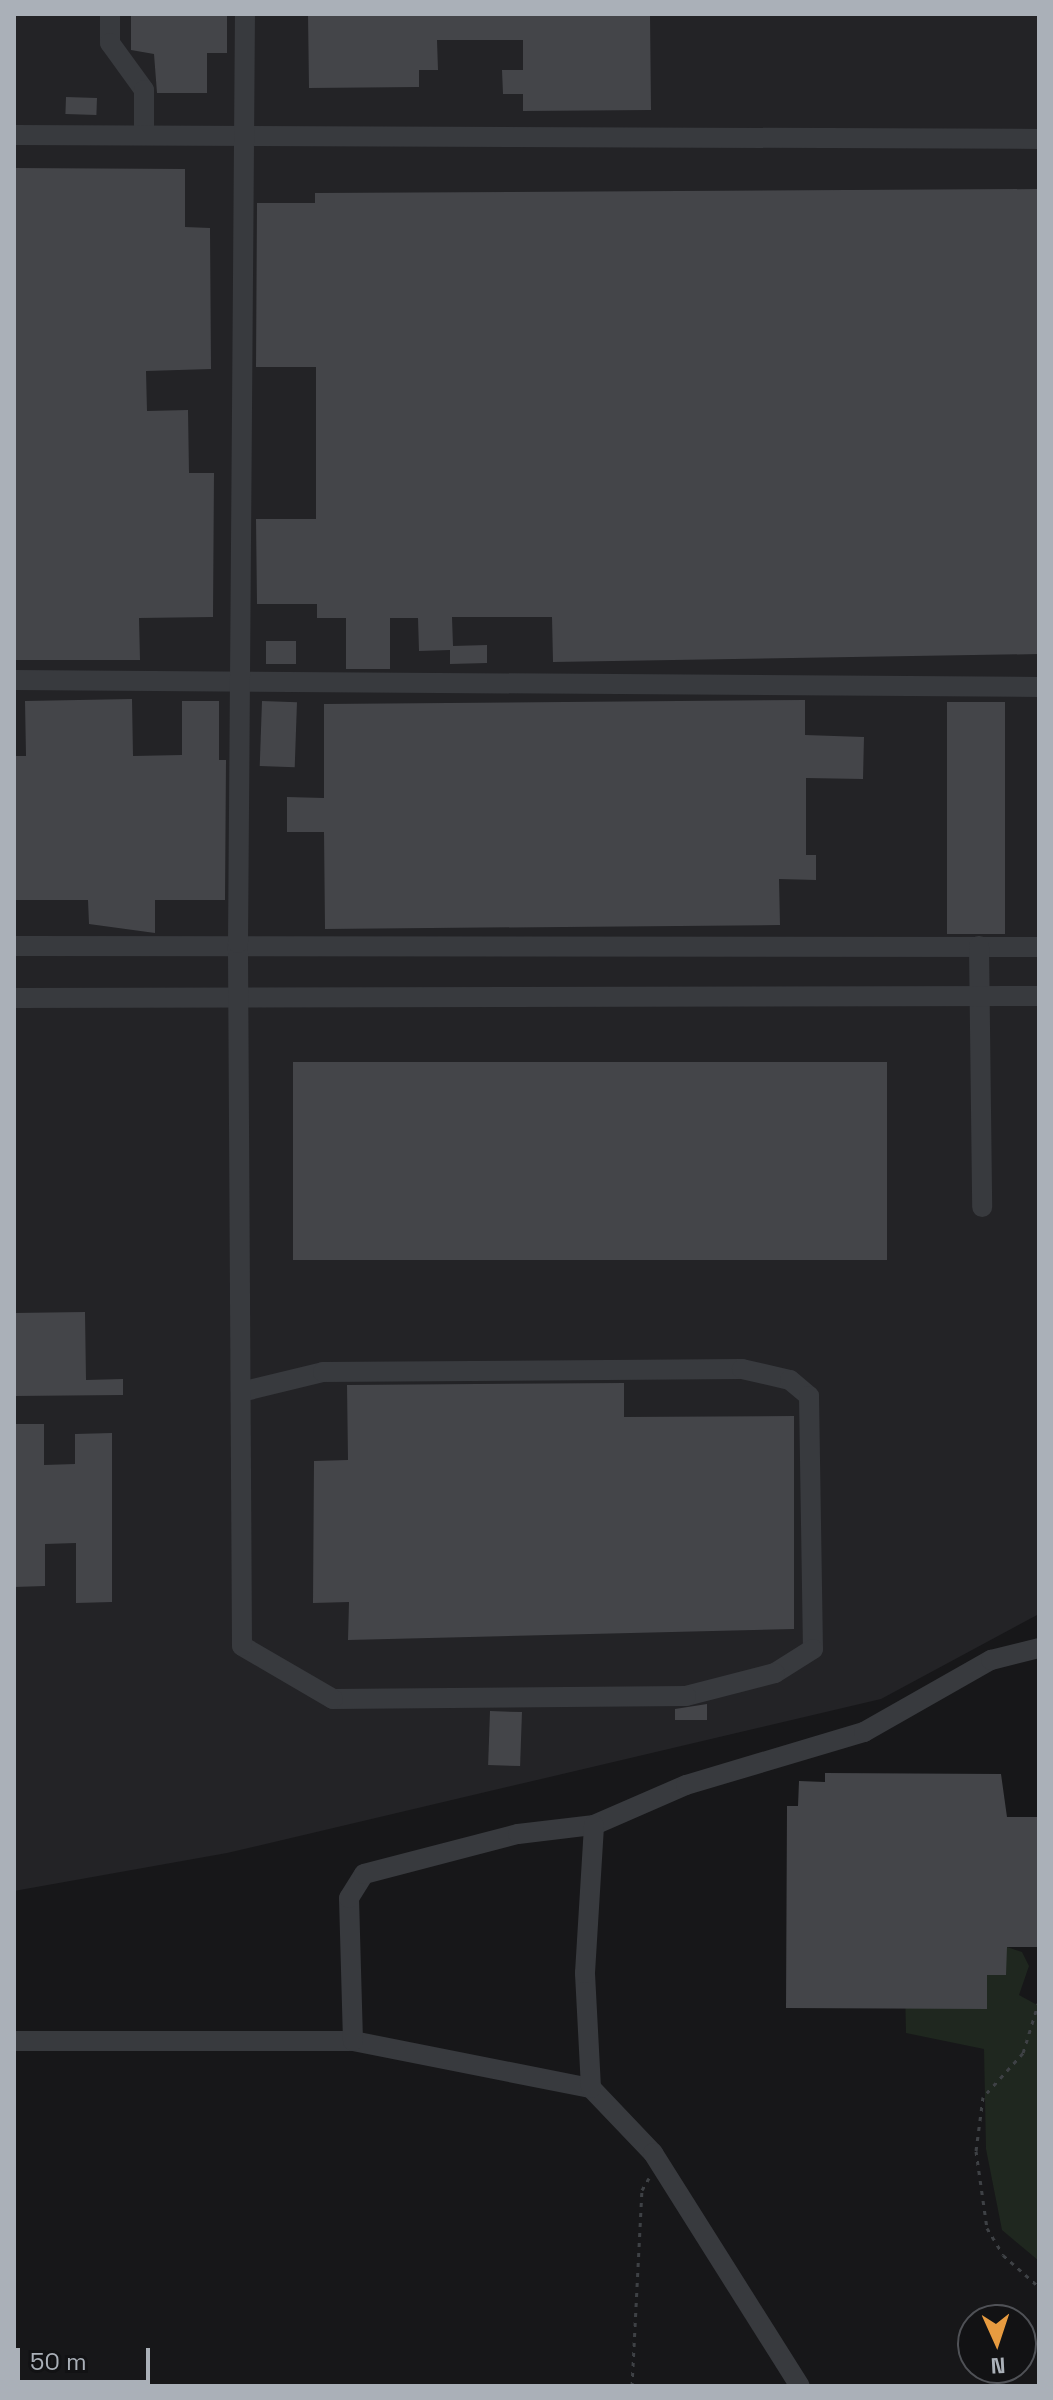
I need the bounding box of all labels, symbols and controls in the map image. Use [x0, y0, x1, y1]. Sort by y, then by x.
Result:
north arrow [957, 2304, 1037, 2384]
scale bar [20, 2332, 154, 2382]
text: 50 m [30, 2346, 87, 2377]
text: N [990, 2352, 1006, 2380]

